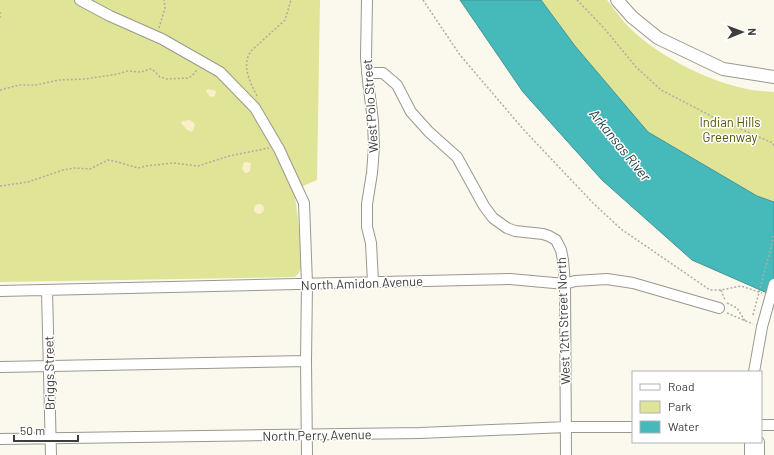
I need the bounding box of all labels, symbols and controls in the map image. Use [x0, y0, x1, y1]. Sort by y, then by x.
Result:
north arrow [722, 12, 762, 52]
text: N [746, 28, 759, 36]
street label: West Polo Street [359, 59, 381, 153]
water label: Arkansas River [586, 105, 655, 185]
park label: Indian Hills Greenway [700, 114, 761, 145]
street label: West 12th Street North [553, 257, 573, 385]
street label: North Amidon Avenue [301, 273, 423, 293]
street label: Briggs Street [40, 336, 58, 410]
legend [632, 371, 762, 443]
text: Road [668, 379, 695, 393]
text: Park [668, 399, 692, 413]
scale bar [14, 417, 78, 443]
text: Water [668, 419, 700, 433]
text: 50 m [20, 423, 45, 437]
street label: North Perry Avenue [262, 426, 372, 444]

